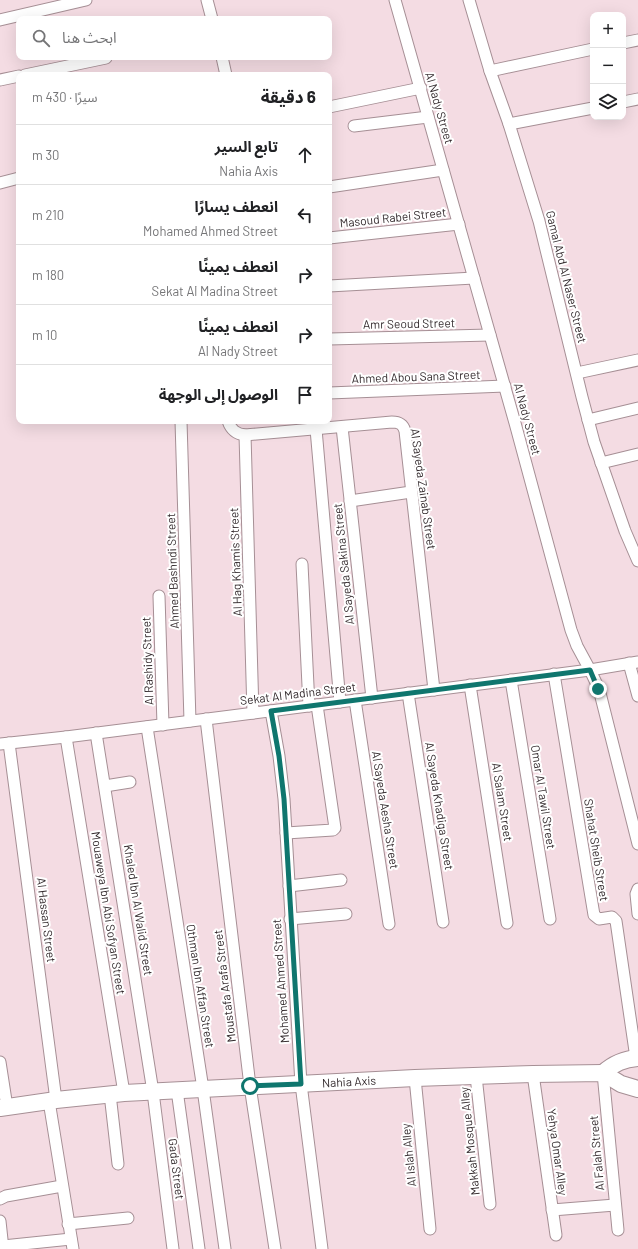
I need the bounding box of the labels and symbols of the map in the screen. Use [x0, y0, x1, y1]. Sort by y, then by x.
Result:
street label: Al Nady Street [423, 70, 457, 145]
street label: Masoud Rabei Street [339, 204, 447, 230]
street label: Gamal Abd Al Naser Street [544, 209, 590, 344]
street label: Amr Seoud Street [363, 315, 455, 331]
street label: Ahmed Abou Sana Street [351, 367, 481, 385]
street label: Al Nady Street [512, 381, 544, 456]
street label: Al Sayeda Zainab Street [409, 427, 439, 550]
street label: Al Sayeda Sakina Street [330, 503, 356, 626]
street label: Al Hag Khamis Street [226, 507, 244, 617]
street label: Ahmed Bashndi Street [163, 513, 181, 629]
street label: Al Rashidy Street [138, 617, 156, 705]
street label: Sekat Al Madina Street [239, 679, 357, 707]
route end [589, 680, 607, 698]
street label: Al Sayeda Khadiga Street [423, 741, 457, 871]
street label: Omar Al Tawil Street [529, 744, 559, 850]
street label: Al Sayeda Aesha Street [370, 750, 402, 870]
street label: Al Salam Street [490, 761, 516, 842]
street label: Shahat Sheib Street [582, 798, 612, 902]
street label: Mouaweya Ibn Abi Sofyan Street [89, 830, 129, 995]
street label: Khaled Ibn Al Walid Street [122, 843, 156, 976]
street label: Al Hassan Street [35, 877, 59, 963]
street label: Mohamed Ahmed Street [269, 918, 291, 1044]
street label: Othman Ibn Affan Street [184, 923, 218, 1049]
street label: Moustafa Arafa Street [210, 929, 238, 1043]
street label: Nahia Axis [322, 1073, 377, 1089]
route start [241, 1077, 259, 1095]
street label: Makkah Mosque Alley [456, 1086, 482, 1196]
street label: Yehya Omar Alley [545, 1108, 571, 1197]
street label: Al Falah Street [586, 1115, 606, 1191]
street label: Al Islah Alley [398, 1122, 418, 1187]
street label: Gada Street [166, 1138, 188, 1200]

